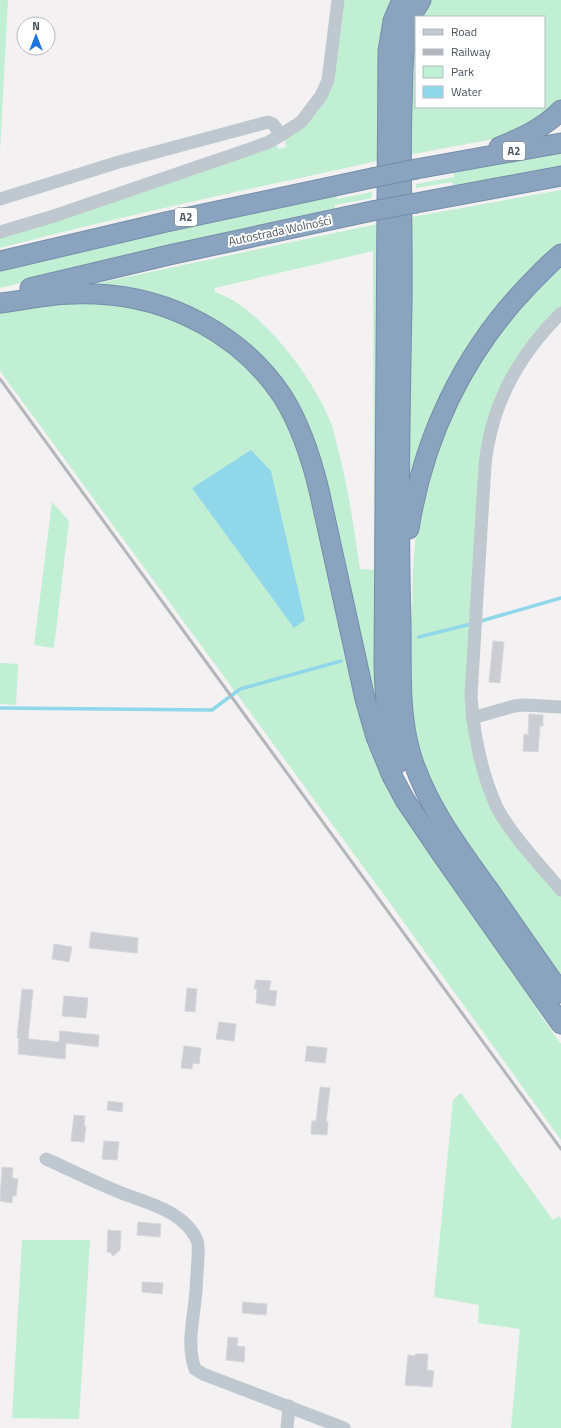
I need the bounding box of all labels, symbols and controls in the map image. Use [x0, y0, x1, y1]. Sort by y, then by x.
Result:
north arrow [16, 16, 56, 56]
legend [415, 16, 545, 108]
text: N [32, 18, 40, 34]
text: Road [451, 22, 477, 41]
text: Railway [451, 42, 491, 61]
text: Park [451, 62, 474, 81]
text: Water [451, 82, 482, 101]
road number: A2 [503, 142, 525, 160]
road number: A2 [175, 208, 197, 226]
street label: Autostrada Wolności [227, 210, 333, 251]

